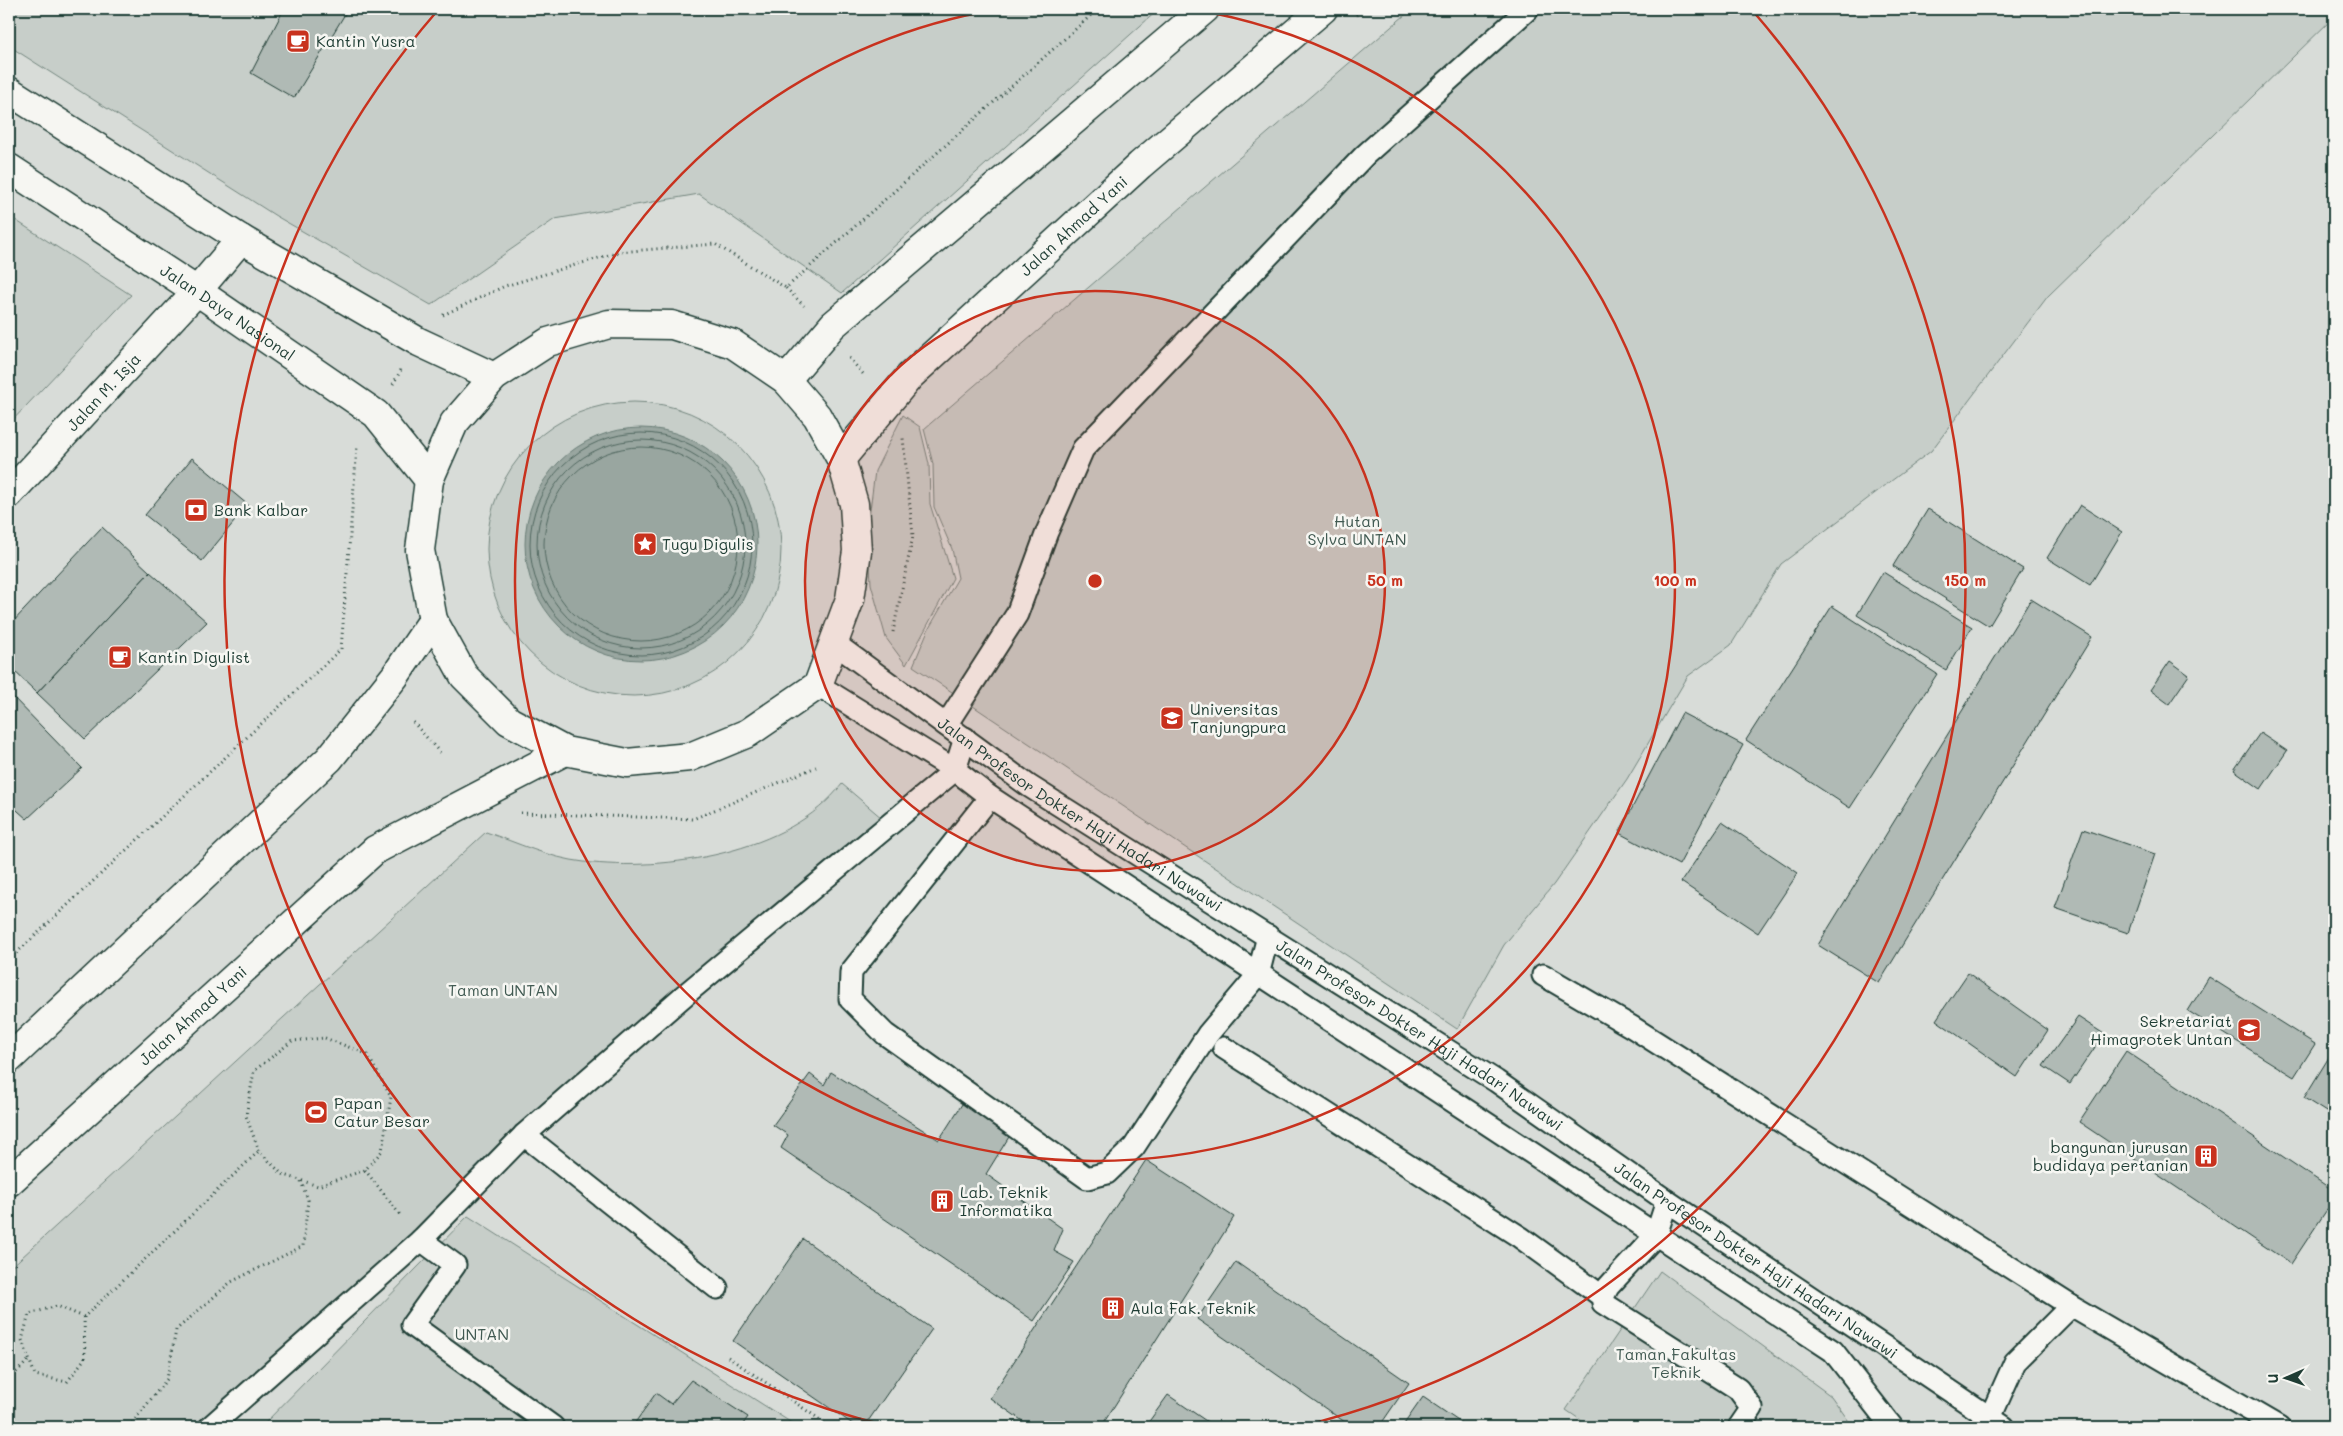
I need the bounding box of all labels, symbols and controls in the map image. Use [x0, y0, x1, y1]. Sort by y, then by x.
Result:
cafe icon: Kantin Yusra [285, 28, 311, 54]
place label: Kantin Yusra [316, 30, 416, 51]
street label: Jalan Ahmad Yani [1015, 171, 1132, 280]
street label: Jalan Daya Nasional [157, 259, 299, 365]
street label: Jalan M. Isja [62, 348, 145, 435]
bank icon: Bank Kalbar [183, 497, 209, 523]
place label: Bank Kalbar [214, 499, 308, 520]
park label: Hutan Sylva UNTAN [1307, 510, 1407, 549]
place icon: Tugu Digulis [632, 531, 658, 557]
place label: Tugu Digulis [662, 533, 753, 554]
text: 50 m [1367, 570, 1403, 590]
text: 100 m [1653, 570, 1697, 590]
text: 150 m [1944, 570, 1986, 590]
centre of rings [1086, 572, 1104, 590]
cafe icon: Kantin Digulist [107, 644, 133, 670]
place label: Kantin Digulist [138, 646, 250, 667]
place label: Universitas Tanjungpura [1190, 698, 1287, 737]
school or university icon: Universitas Tanjungpura [1159, 705, 1185, 731]
street label: Jalan Profesor Dokter Haji Hadari Nawawi [934, 712, 1227, 916]
street label: Jalan Profesor Dokter Haji Hadari Nawawi [1272, 934, 1568, 1135]
street label: Jalan Ahmad Yani [134, 960, 251, 1070]
park label: Taman UNTAN [448, 979, 558, 1000]
place label: Sekretariat Himagrotek Untan [2090, 1010, 2232, 1049]
school or university icon: Sekretariat Himagrotek Untan [2236, 1017, 2262, 1043]
place label: Papan Catur Besar [334, 1092, 430, 1131]
sports icon: Papan Catur Besar [303, 1099, 329, 1125]
place label: bangunan jurusan budidaya pertanian [2033, 1136, 2188, 1175]
building icon: bangunan jurusan budidaya pertanian [2193, 1143, 2219, 1169]
street label: Jalan Profesor Dokter Haji Hadari Nawawi [1611, 1156, 1902, 1363]
place label: Lab. Teknik Informatika [960, 1181, 1053, 1220]
building icon: Lab. Teknik Informatika [929, 1188, 955, 1214]
building icon: Aula Fak. Teknik [1100, 1295, 1126, 1321]
place label: Aula Fak. Teknik [1130, 1297, 1256, 1318]
park label: UNTAN [455, 1323, 509, 1344]
park label: Taman Fakultas Teknik [1616, 1343, 1736, 1382]
north arrow [2260, 1354, 2310, 1404]
text: U [2263, 1373, 2282, 1384]

